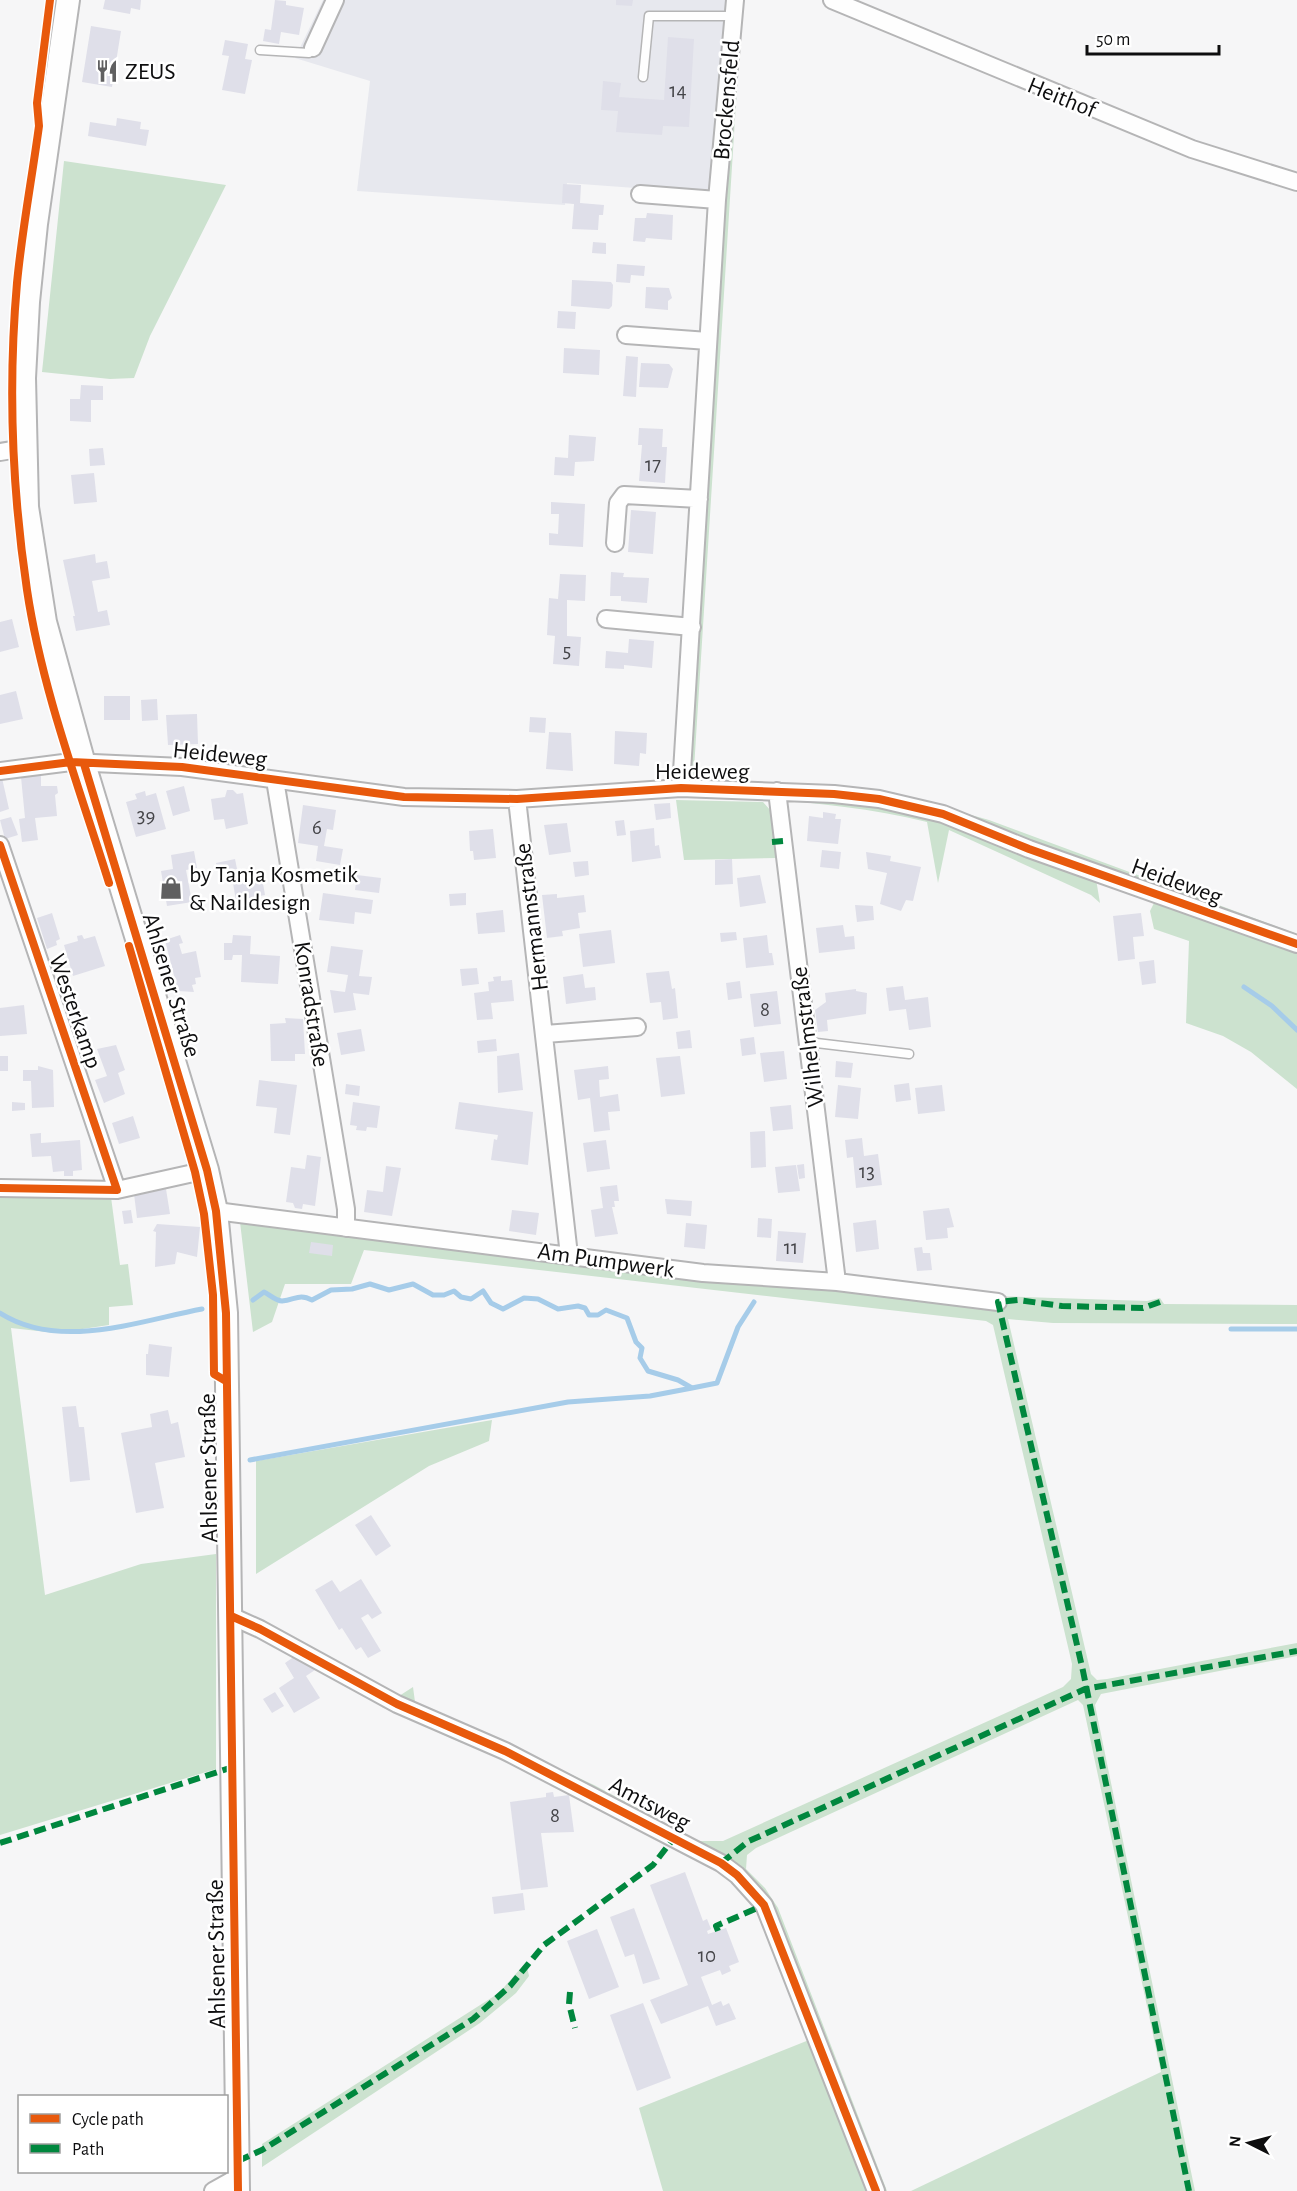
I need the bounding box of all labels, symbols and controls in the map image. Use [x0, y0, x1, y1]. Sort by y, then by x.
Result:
scale bar [1087, 18, 1219, 56]
text: 50 m [1096, 31, 1130, 49]
street label: Brockensfeld [710, 39, 744, 161]
restaurant icon: ZEUS [94, 58, 120, 84]
place label: ZEUS [125, 60, 176, 84]
street label: Heithof [1024, 73, 1101, 123]
house number: 14 [669, 80, 687, 101]
house number: 17 [645, 454, 661, 475]
house number: 5 [563, 640, 571, 661]
street label: Heideweg [172, 738, 269, 772]
street label: Heideweg [655, 760, 750, 784]
house number: 39 [137, 805, 155, 826]
house number: 6 [312, 817, 322, 838]
street label: Hermannstraße [511, 842, 553, 992]
street label: Heideweg [1128, 854, 1226, 910]
place label: by Tanja Kosmetik & Naildesign [189, 863, 358, 915]
shop icon: by Tanja Kosmetik & Naildesign [158, 875, 184, 901]
street label: Ahlsener Straße [138, 910, 204, 1060]
street label: Konradstraße [289, 940, 333, 1069]
street label: Westerkamp [44, 951, 106, 1072]
street label: Wilhelmstraße [787, 965, 829, 1108]
house number: 8 [760, 999, 770, 1020]
house number: 13 [859, 1161, 875, 1182]
house number: 11 [784, 1237, 798, 1258]
street label: Am Pumpwerk [536, 1240, 676, 1282]
street label: Ahlsener Straße [196, 1393, 222, 1543]
street label: Amtsweg [605, 1773, 694, 1835]
house number: 8 [550, 1805, 560, 1826]
street label: Ahlsener Straße [204, 1879, 230, 2029]
house number: 10 [698, 1945, 716, 1966]
legend [18, 2095, 228, 2173]
text: Cycle path [72, 2111, 144, 2129]
north arrow [1219, 2113, 1279, 2173]
text: N [1227, 2135, 1244, 2148]
text: Path [72, 2141, 104, 2159]

